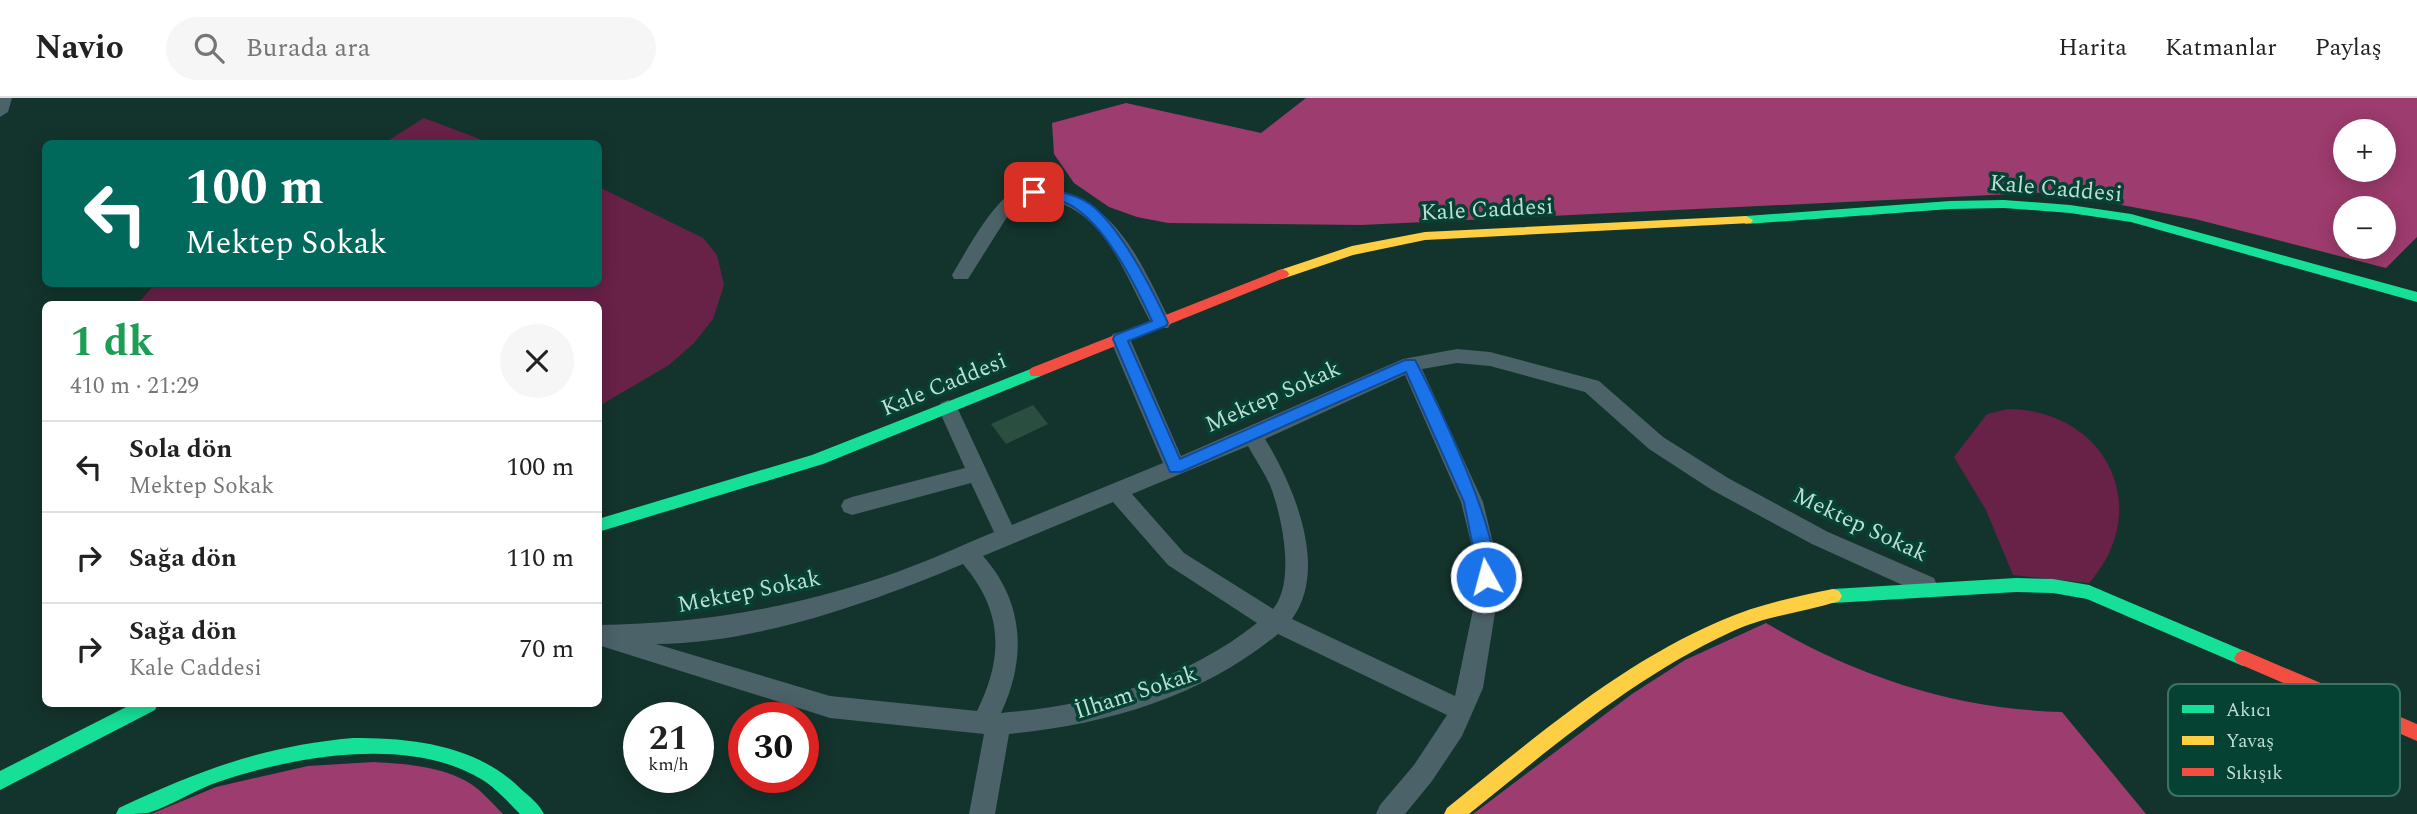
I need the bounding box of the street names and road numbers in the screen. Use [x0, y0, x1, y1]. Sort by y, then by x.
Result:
street label: Kale Caddesi [1988, 166, 2124, 212]
street label: Kale Caddesi [1420, 189, 1554, 231]
street label: Kale Caddesi [876, 344, 1012, 426]
street label: Mektep Sokak [1200, 351, 1347, 443]
street label: Mektep Sokak [1787, 478, 1933, 572]
street label: Mektep Sokak [674, 561, 824, 623]
street label: İlham Sokak [1070, 657, 1202, 729]

